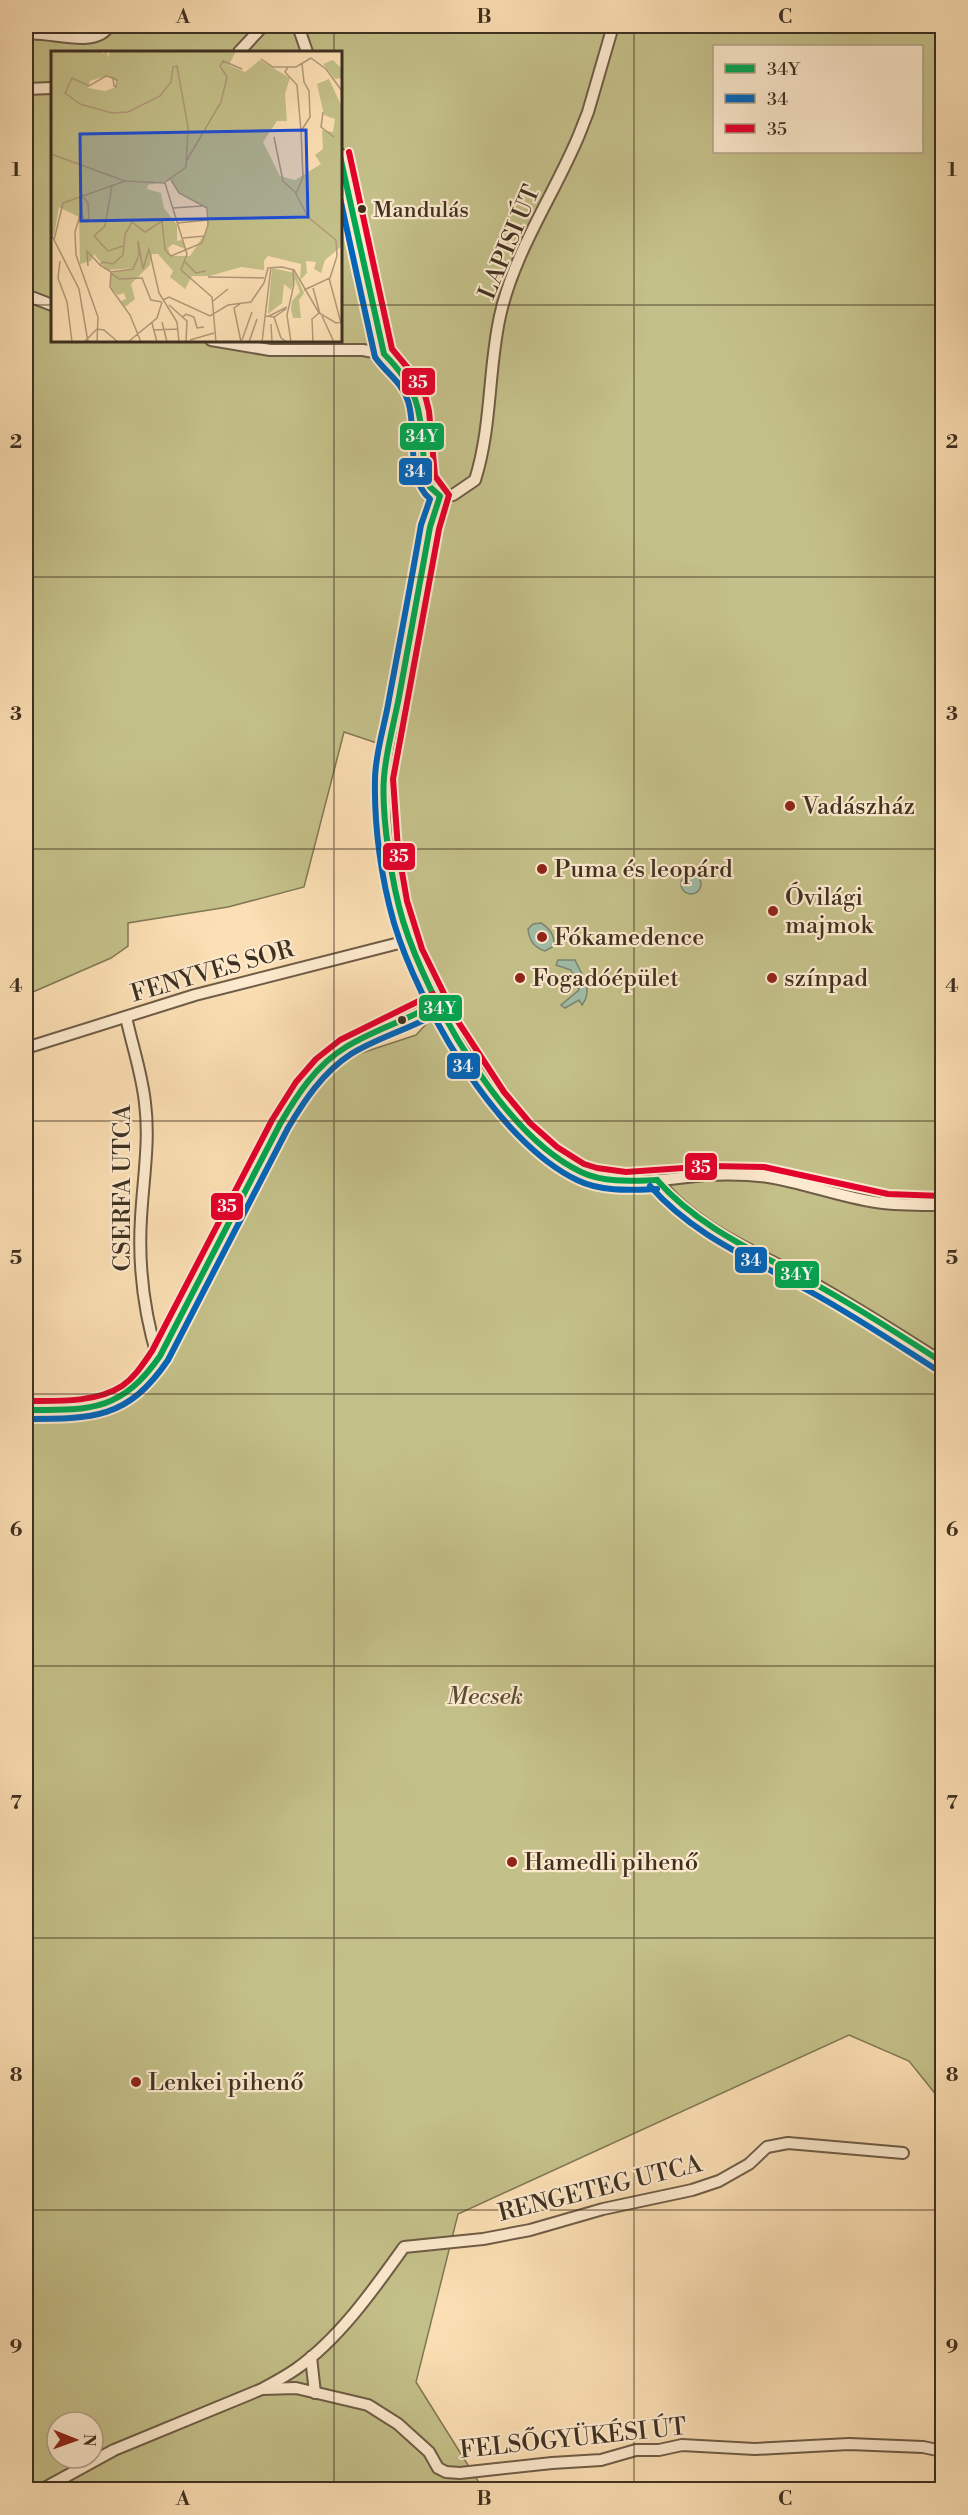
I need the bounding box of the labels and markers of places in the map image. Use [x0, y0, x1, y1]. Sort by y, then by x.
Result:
place label: Mandulás [373, 197, 469, 224]
marker: Mandulás [356, 203, 368, 215]
place label: Vadászház [801, 792, 915, 822]
marker: Vadászház [783, 799, 797, 813]
place label: Puma és leopárd [554, 855, 733, 885]
marker: Puma és leopárd [535, 862, 549, 876]
place label: Óvilági majmok [785, 881, 874, 941]
marker: Óvilági majmok [766, 904, 780, 918]
place label: Fókamedence [554, 923, 704, 953]
marker: Fókamedence [535, 930, 549, 944]
place label: Fogadóépület [532, 964, 679, 994]
place label: színpad [784, 964, 868, 994]
marker: Fogadóépület [513, 971, 527, 985]
marker: színpad [765, 971, 779, 985]
unlabelled marker [396, 1014, 408, 1026]
place label: Hamedli pihenő [524, 1848, 699, 1878]
marker: Hamedli pihenő [505, 1855, 519, 1869]
place label: Lenkei pihenő [148, 2068, 304, 2098]
marker: Lenkei pihenő [129, 2075, 143, 2089]

